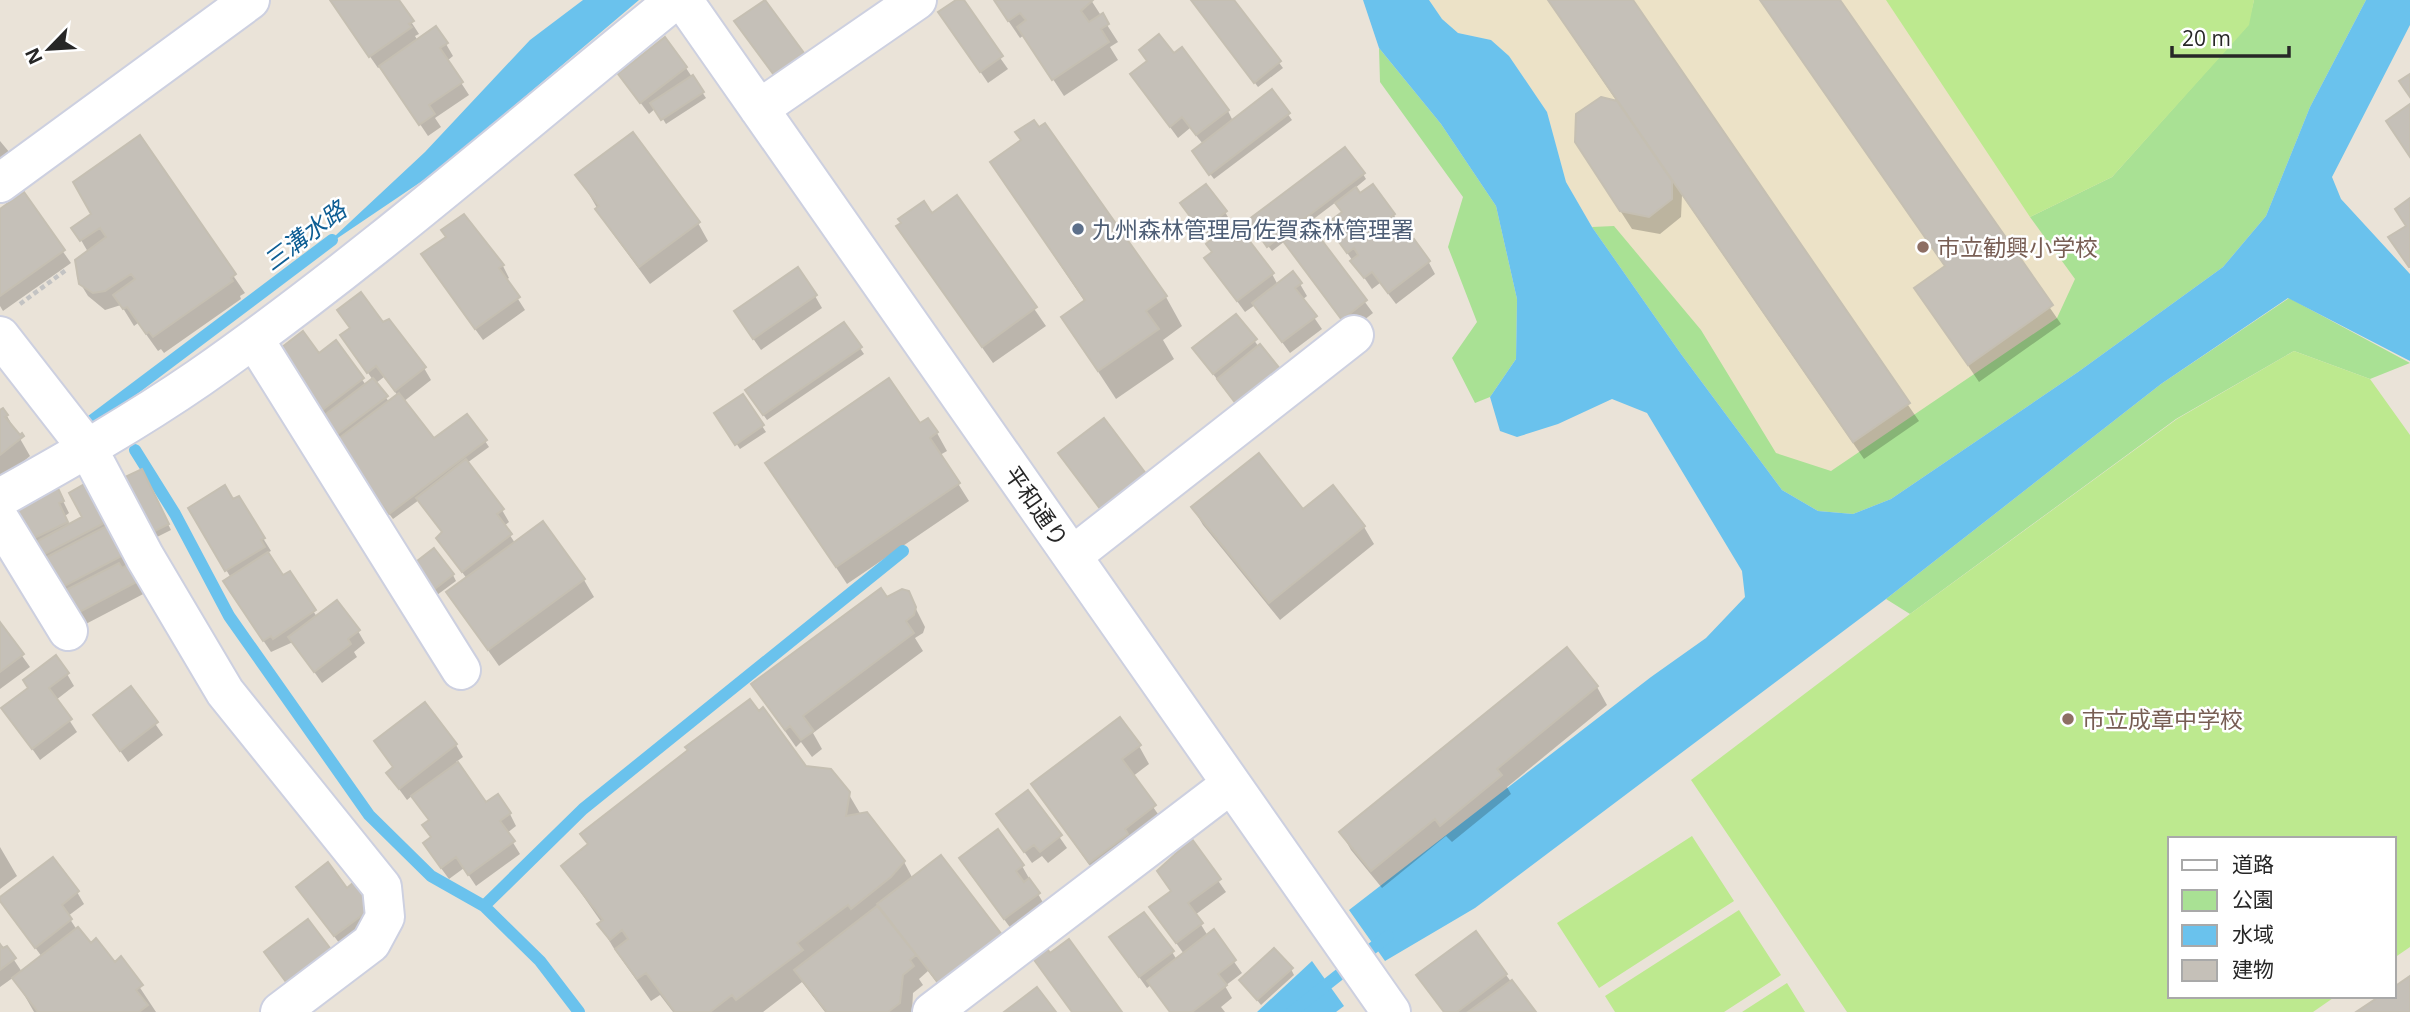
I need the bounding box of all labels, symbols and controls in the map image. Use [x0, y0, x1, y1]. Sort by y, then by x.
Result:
north arrow [14, 14, 84, 84]
scale bar [2172, 14, 2289, 58]
text: 20 m [2182, 24, 2231, 52]
text: N [19, 44, 49, 69]
water label: 三溝水路 [256, 192, 354, 277]
place label: 九州森林管理局佐賀森林管理署 [1092, 213, 1414, 245]
marker: 九州森林管理局佐賀森林管理署 [1070, 221, 1086, 237]
place label: 市立勧興小学校 [1937, 231, 2098, 263]
marker: 市立勧興小学校 [1915, 239, 1931, 255]
street label: 平和通り [998, 459, 1076, 553]
place label: 市立成章中学校 [2082, 703, 2243, 735]
marker: 市立成章中学校 [2060, 711, 2076, 727]
legend [2168, 837, 2396, 998]
text: 道路 [2232, 850, 2274, 878]
text: 公園 [2232, 885, 2274, 913]
text: 水域 [2232, 920, 2274, 948]
text: 建物 [2232, 955, 2274, 983]

